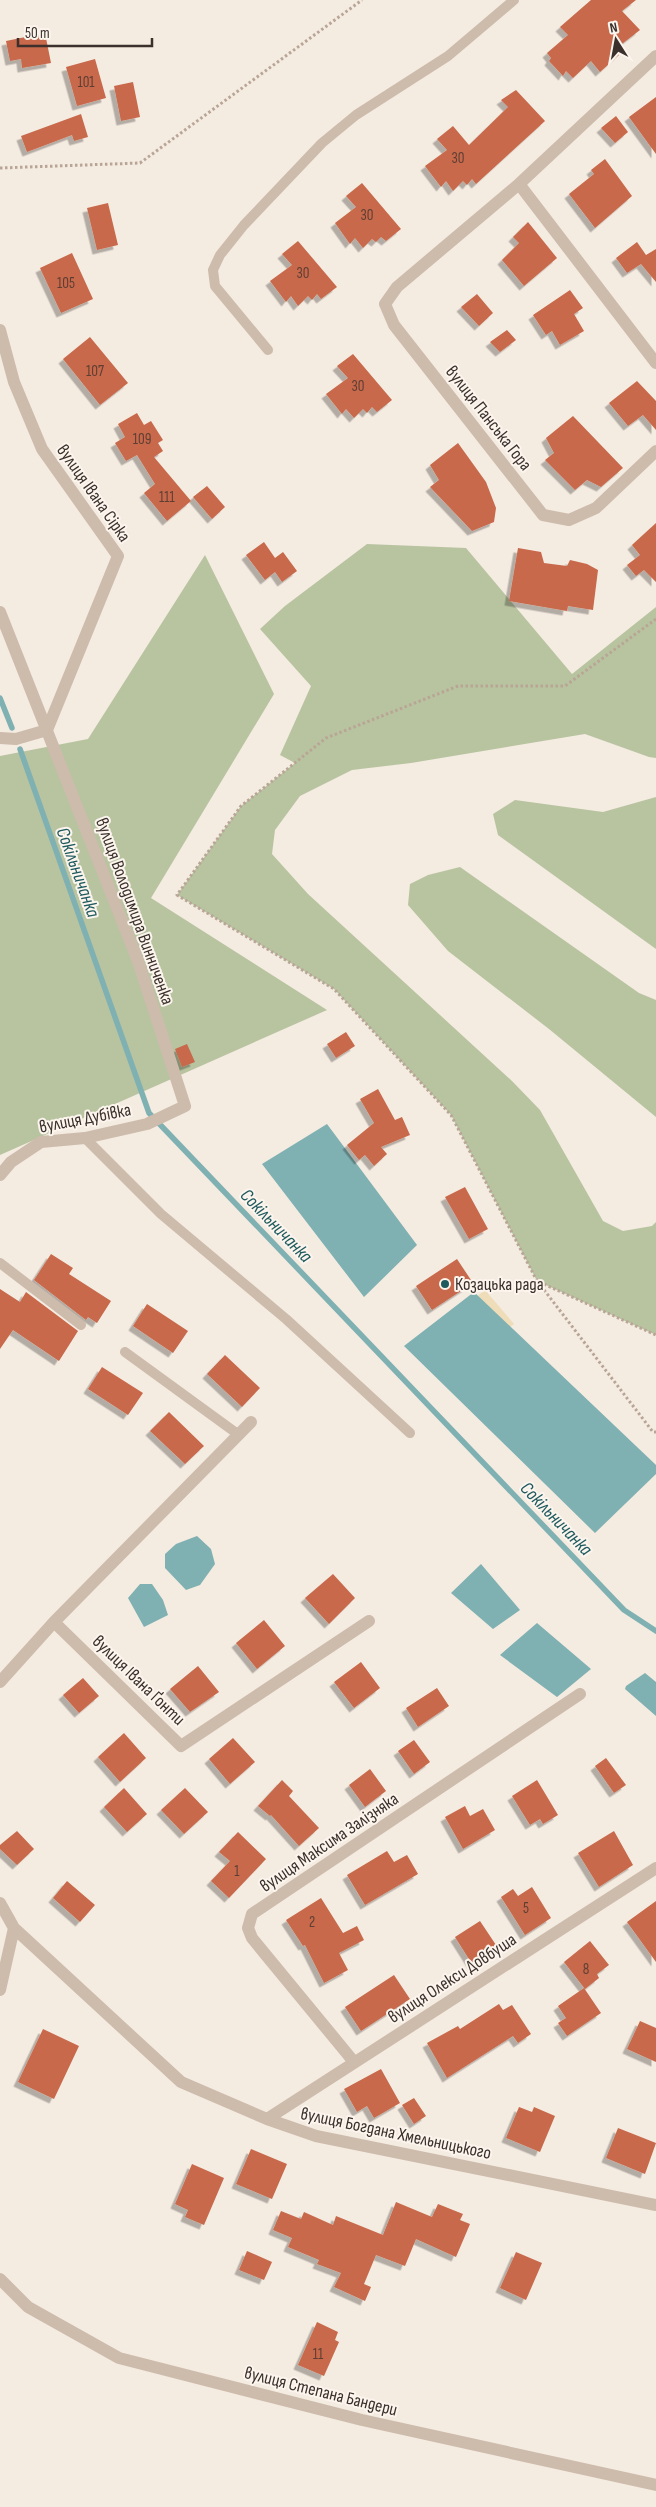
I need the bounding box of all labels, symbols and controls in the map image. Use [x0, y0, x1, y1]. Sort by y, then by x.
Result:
scale bar [18, 15, 151, 47]
north arrow [591, 15, 641, 65]
text: N [608, 19, 619, 37]
text: 50 m [25, 24, 50, 43]
house number: 101 [77, 73, 95, 92]
house number: 30 [452, 149, 464, 168]
house number: 30 [361, 206, 373, 225]
house number: 30 [297, 264, 309, 283]
house number: 105 [57, 274, 75, 293]
house number: 107 [86, 362, 104, 381]
street label: вулиця Панська Гора [441, 362, 536, 475]
house number: 30 [352, 377, 364, 396]
house number: 109 [133, 430, 151, 449]
street label: вулиця Івана Сірка [52, 441, 135, 546]
house number: 111 [159, 488, 176, 507]
street label: вулиця Володимира Винниченка [91, 815, 178, 1007]
water label: Сокільничанка [51, 824, 105, 921]
street label: вулиця Дубівка [38, 1099, 133, 1138]
water label: Сокільничанка [235, 1184, 317, 1268]
place label: Козацька рада [455, 1274, 544, 1295]
marker: Козацька рада [439, 1278, 451, 1290]
water label: Сокільничанка [515, 1477, 597, 1561]
street label: вулиця Івана Ґонти [88, 1631, 189, 1730]
street label: вулиця Максима Залізняка [256, 1788, 403, 1897]
house number: 1 [234, 1862, 240, 1881]
house number: 5 [523, 1899, 529, 1918]
house number: 2 [309, 1913, 315, 1932]
street label: вулиця Олекси Довбуша [384, 1929, 520, 2028]
house number: 8 [583, 1960, 589, 1979]
street label: вулиця Богдана Хмельницького [299, 2103, 493, 2164]
house number: 11 [313, 2345, 324, 2364]
street label: вулиця Степана Бандери [242, 2362, 400, 2421]

